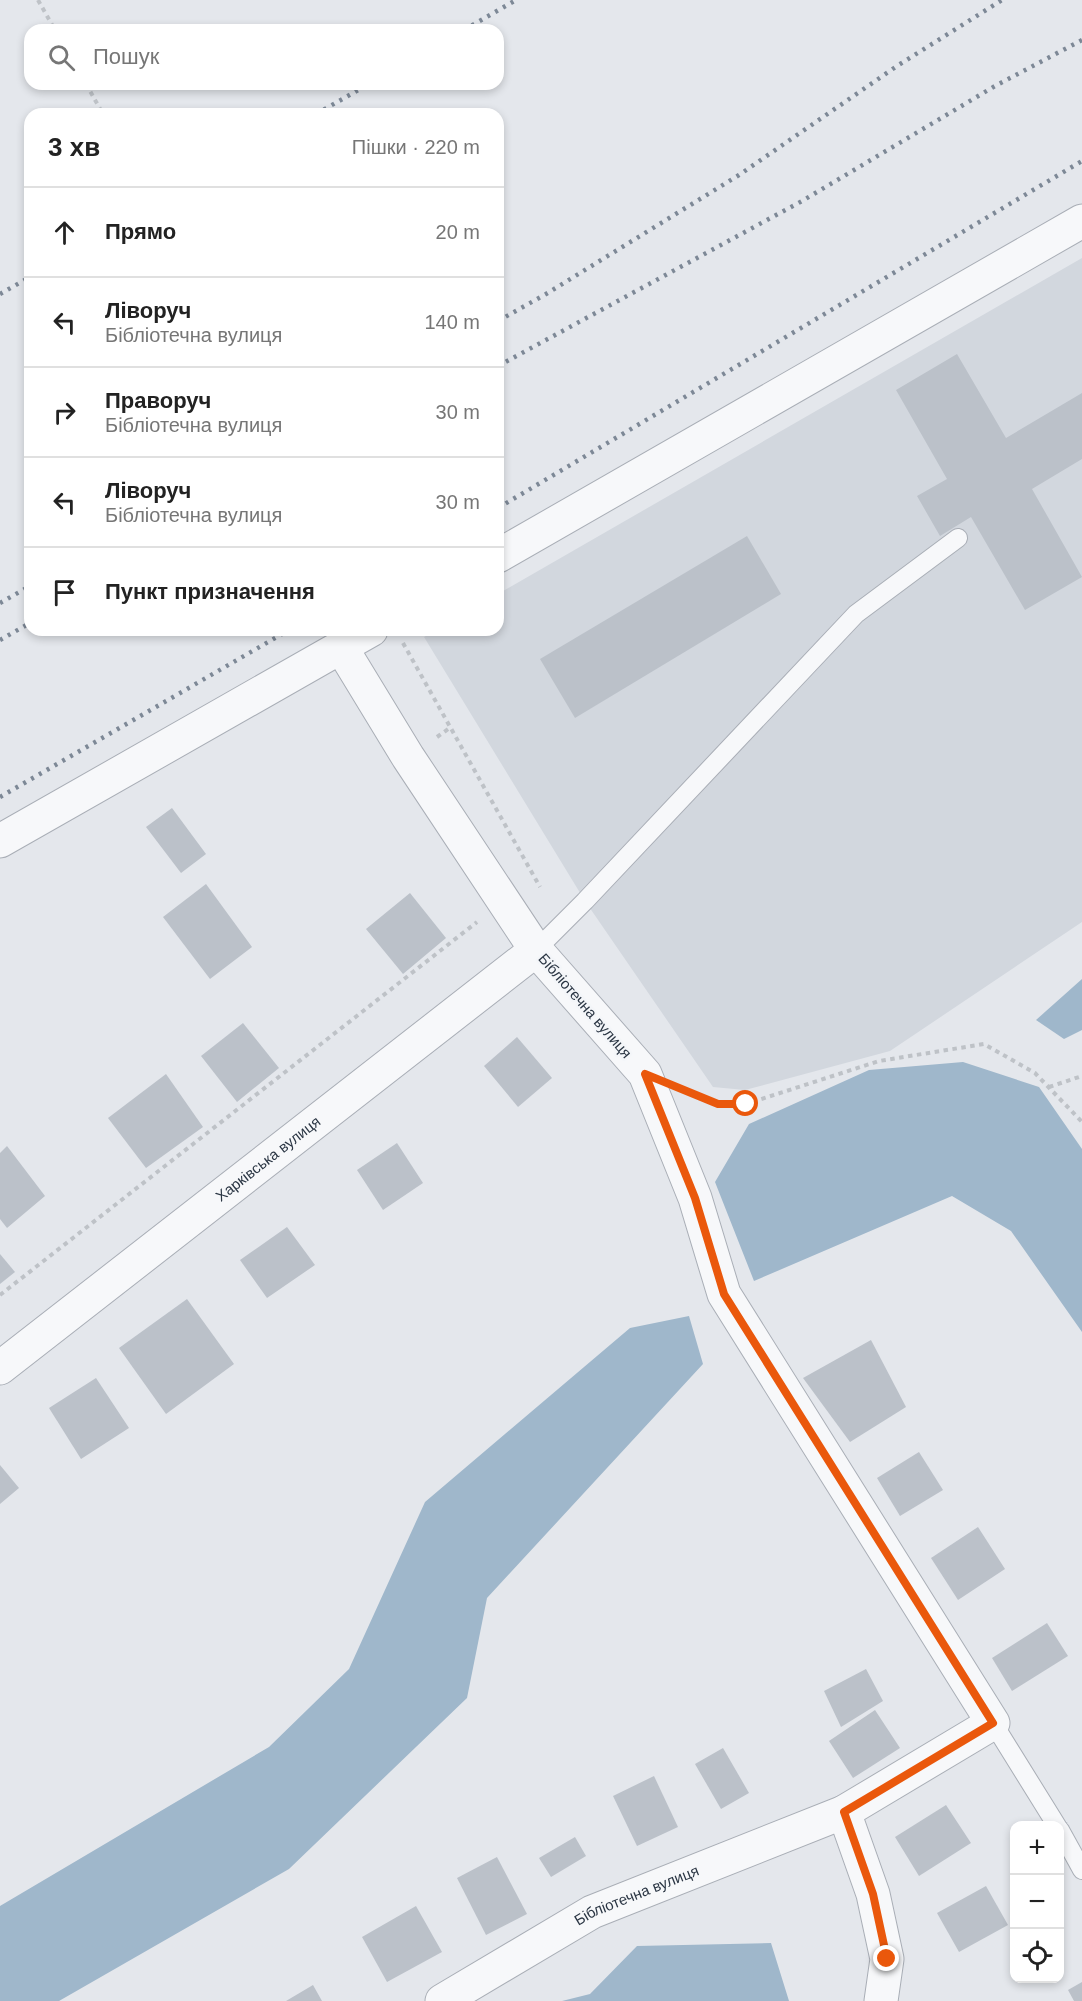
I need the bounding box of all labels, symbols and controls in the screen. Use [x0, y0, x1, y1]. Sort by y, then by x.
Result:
search box [24, 24, 504, 90]
icon: search [45, 41, 78, 74]
text: Пошук [93, 44, 159, 69]
text: 3 хв [48, 132, 100, 162]
text: Пішки · 220 m [352, 136, 480, 158]
icon: ahead [48, 216, 81, 249]
text: Прямо [105, 219, 176, 244]
text: 20 m [436, 221, 480, 243]
text: Ліворуч [105, 298, 191, 323]
icon: left [48, 306, 81, 339]
text: 140 m [424, 311, 480, 333]
text: Бібліотечна вулиця [105, 324, 282, 346]
text: Праворуч [105, 388, 211, 413]
icon: right [48, 396, 81, 429]
text: 30 m [436, 401, 480, 423]
text: Бібліотечна вулиця [105, 414, 282, 436]
text: Ліворуч [105, 478, 191, 503]
icon: left [48, 486, 81, 519]
text: 30 m [436, 491, 480, 513]
text: Бібліотечна вулиця [105, 504, 282, 526]
icon: arrive [48, 576, 81, 609]
text: Пункт призначення [105, 579, 315, 604]
street label: Бібліотечна вулиця [535, 950, 635, 1061]
route start [732, 1090, 758, 1116]
street label: Харківська вулиця [212, 1113, 323, 1205]
map controls [1010, 1821, 1064, 1983]
button: + [1010, 1821, 1064, 1875]
street label: Бібліотечна вулиця [571, 1862, 701, 1929]
button: − [1010, 1875, 1064, 1929]
button: locate [1010, 1929, 1064, 1983]
route end [873, 1945, 899, 1971]

